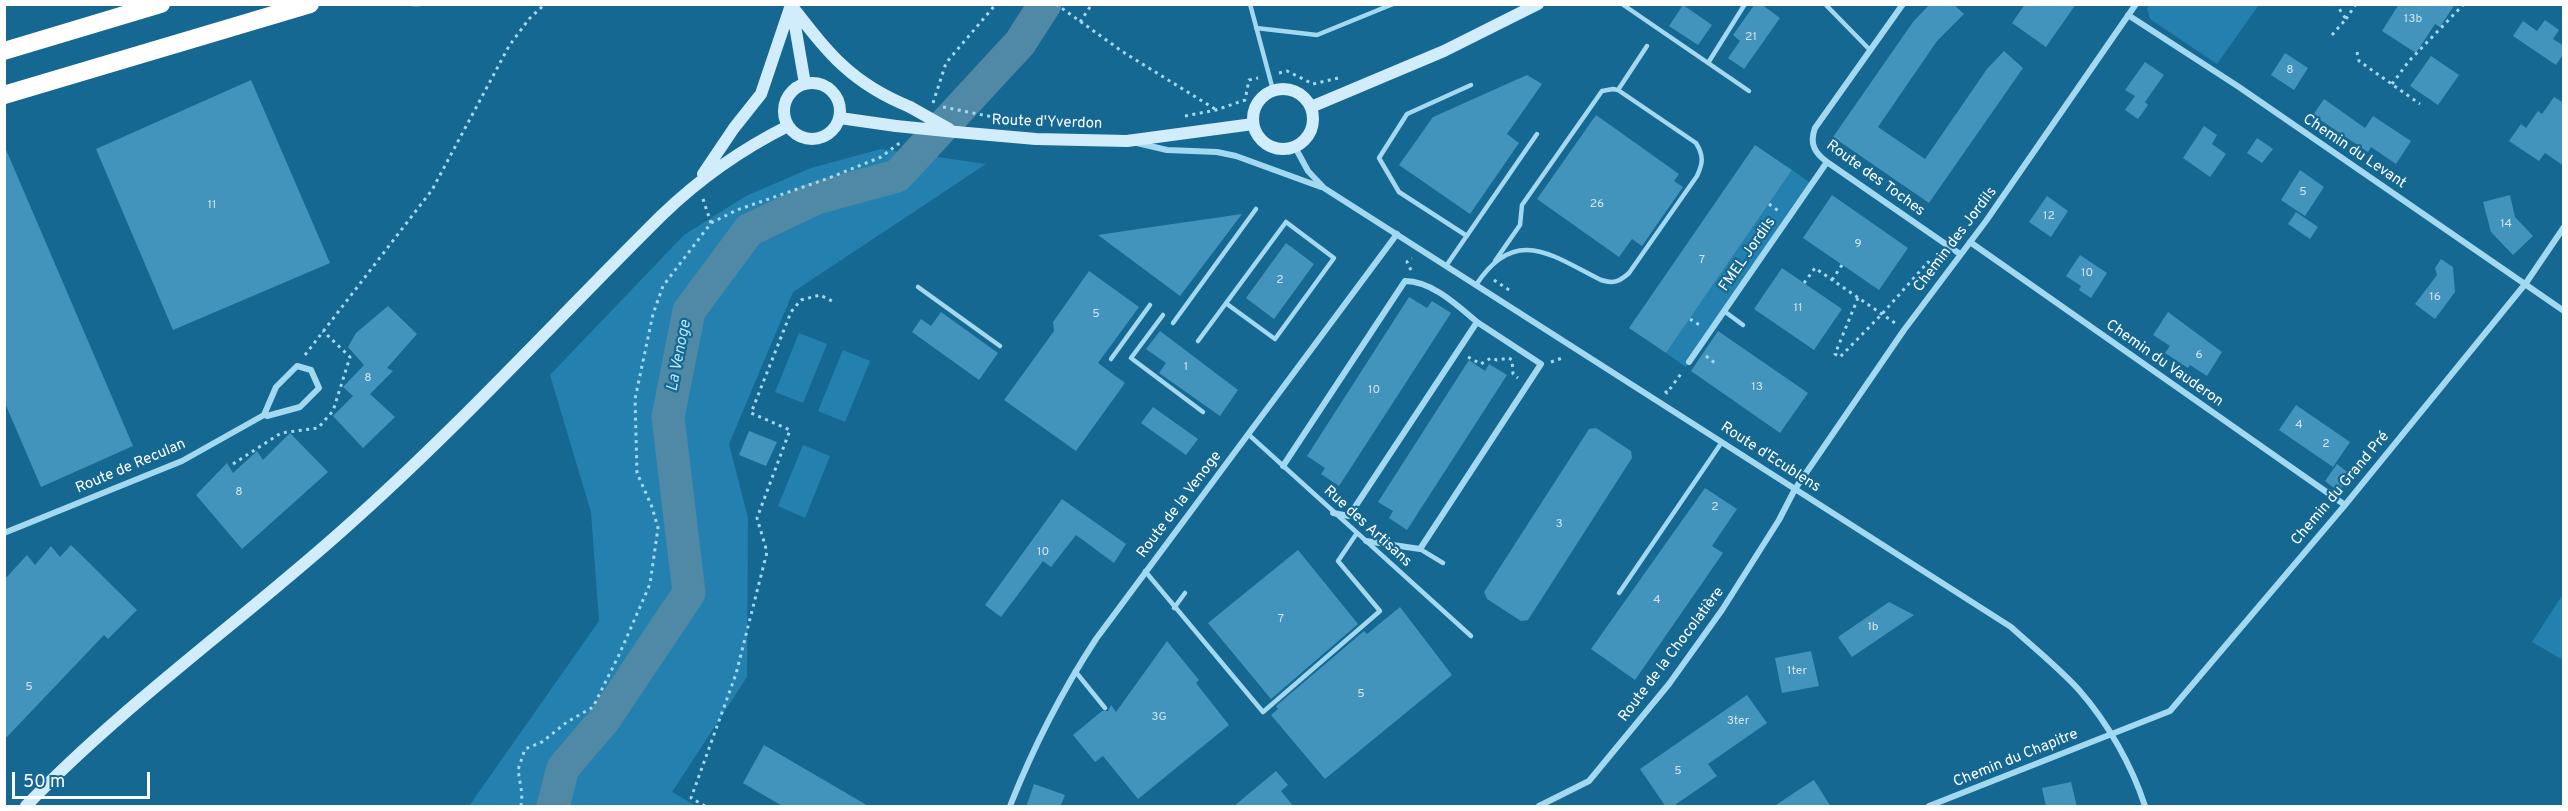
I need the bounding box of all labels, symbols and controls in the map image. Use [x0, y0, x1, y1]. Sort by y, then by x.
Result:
house number: 13b [2404, 13, 2422, 27]
house number: 21 [1745, 31, 1757, 45]
house number: 8 [2286, 64, 2294, 78]
street label: Chemin du Levant [2299, 111, 2409, 193]
street label: Route d'Yverdon [991, 112, 1103, 134]
street label: Route des Toches [1822, 137, 1928, 221]
street label: Chemin des Jordils [1911, 184, 2001, 296]
house number: 5 [2299, 186, 2307, 200]
house number: 26 [1590, 198, 1604, 212]
house number: 11 [208, 199, 216, 213]
house number: 12 [2043, 210, 2055, 224]
street label: FMEL Jordils [1716, 214, 1780, 296]
house number: 14 [2500, 218, 2512, 232]
house number: 9 [1854, 238, 1862, 252]
house number: 7 [1699, 254, 1705, 268]
house number: 10 [2081, 267, 2093, 281]
house number: 2 [1276, 274, 1284, 288]
house number: 16 [2429, 291, 2441, 305]
house number: 11 [1794, 302, 1802, 316]
house number: 5 [1092, 308, 1100, 322]
street label: Chemin du Vauderon [2102, 317, 2226, 411]
water label: La Venoge [664, 319, 696, 393]
house number: 6 [2195, 349, 2203, 363]
house number: 1 [1184, 361, 1188, 375]
house number: 8 [364, 372, 372, 386]
house number: 13 [1751, 381, 1763, 395]
house number: 10 [1368, 384, 1380, 398]
street label: Route d'Ecublens [1717, 419, 1823, 497]
house number: 4 [2295, 419, 2303, 433]
street label: Chemin du Grand Pré [2288, 428, 2394, 550]
street label: Route de Reculan [73, 436, 189, 498]
house number: 2 [2322, 438, 2330, 452]
street label: Route de la Venoge [1134, 448, 1226, 562]
street label: Rue des Artisans [1319, 483, 1415, 571]
house number: 8 [235, 486, 243, 500]
house number: 2 [1711, 501, 1719, 515]
house number: 3 [1555, 518, 1563, 532]
house number: 10 [1037, 546, 1049, 560]
street label: Route de la Chocolatière [1615, 584, 1729, 726]
house number: 4 [1653, 594, 1661, 608]
house number: 7 [1278, 613, 1284, 627]
house number: 1b [1867, 621, 1879, 635]
house number: 1ter [1787, 665, 1807, 679]
house number: 5 [25, 681, 33, 695]
house number: 5 [1357, 688, 1365, 702]
house number: 3G [1151, 711, 1167, 725]
house number: 3ter [1727, 715, 1749, 729]
street label: Chemin du Chapitre [1951, 726, 2081, 792]
scale bar [15, 760, 153, 798]
house number: 5 [1674, 765, 1682, 779]
text: 50 m [23, 771, 65, 794]

